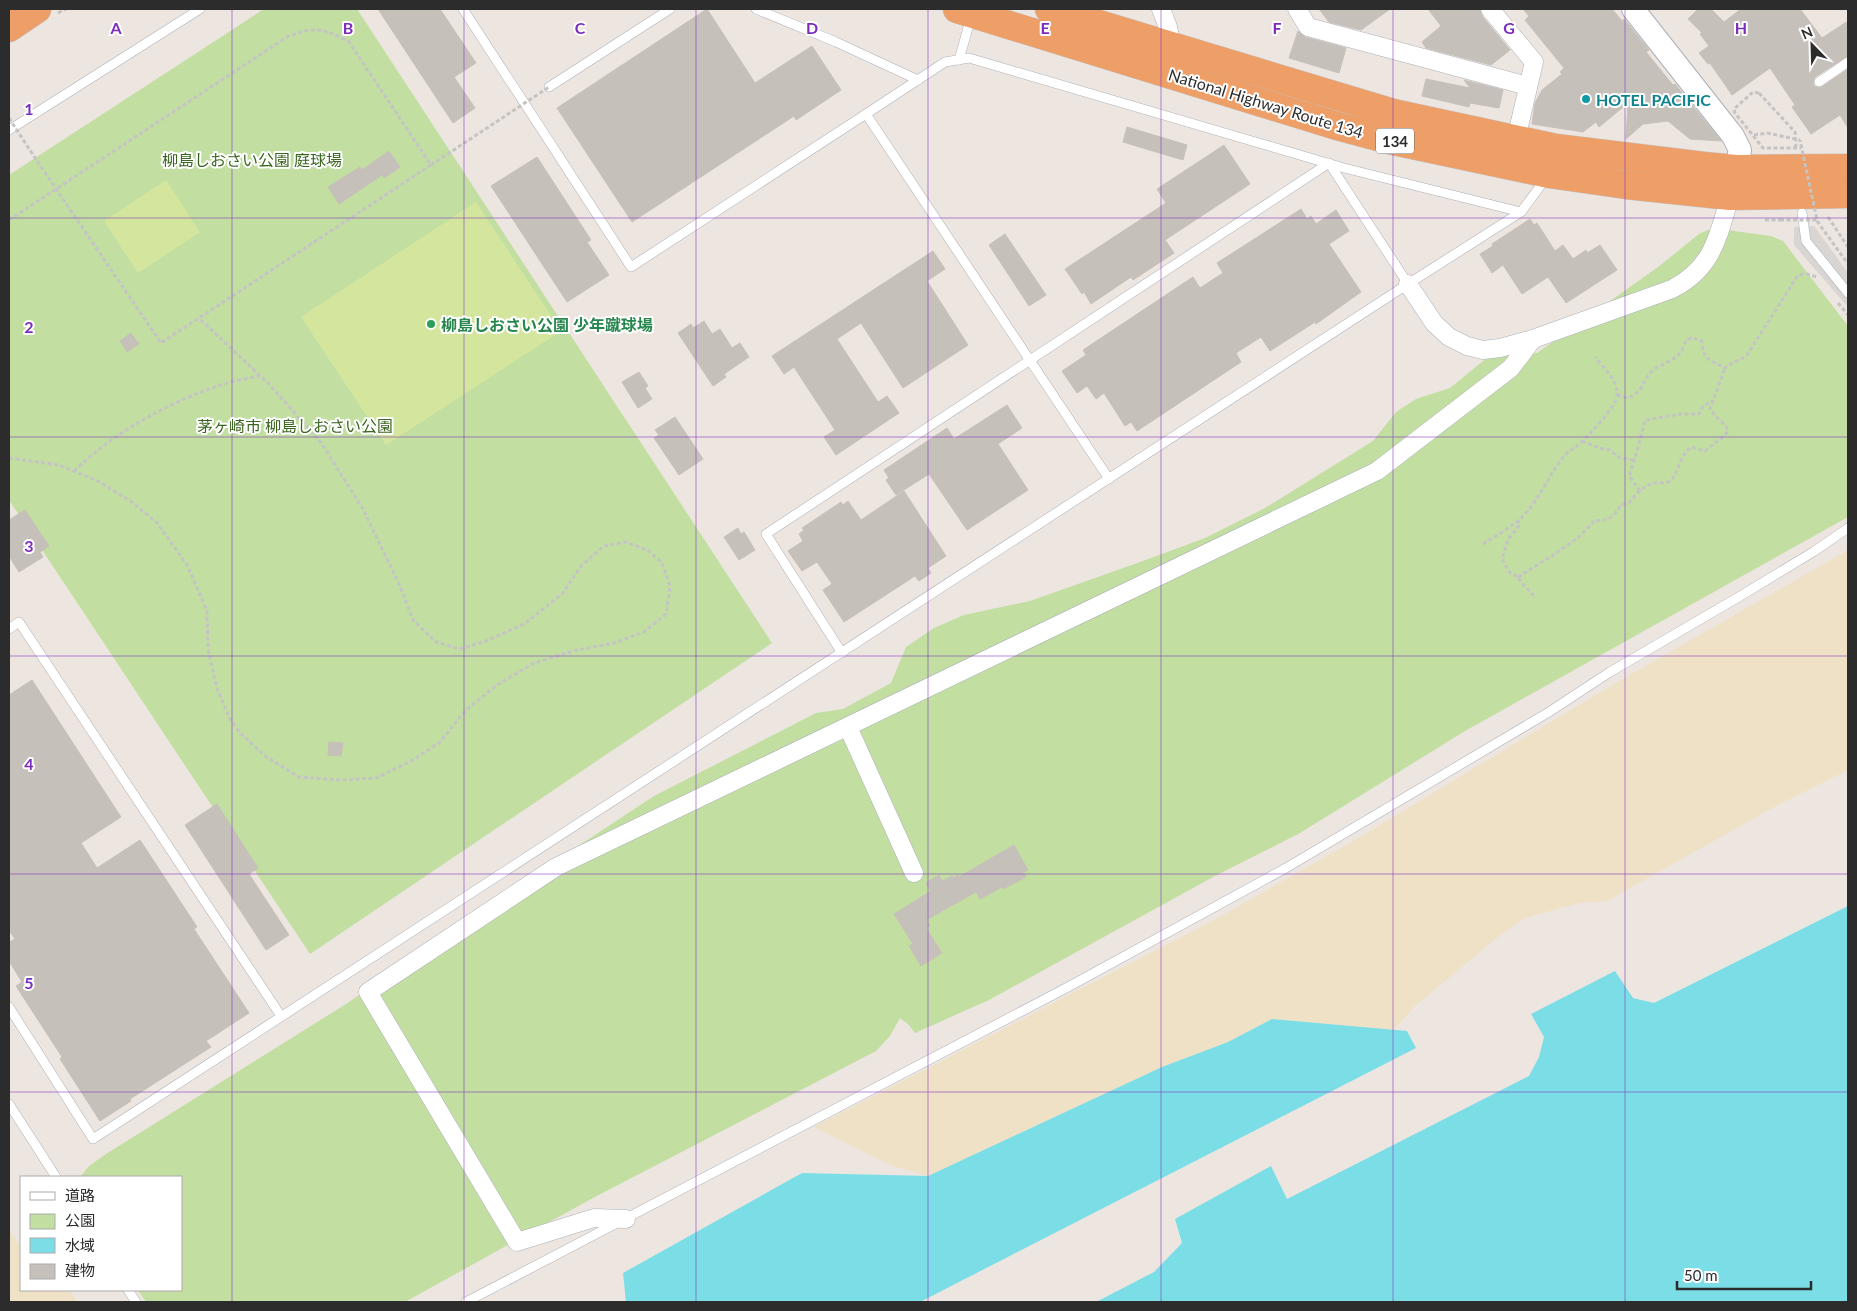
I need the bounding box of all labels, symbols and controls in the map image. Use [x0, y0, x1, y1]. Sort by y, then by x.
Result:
text: A [109, 18, 122, 37]
text: B [343, 18, 353, 37]
text: C [575, 18, 586, 37]
text: D [806, 18, 818, 37]
text: E [1040, 18, 1050, 37]
text: F [1272, 18, 1282, 37]
text: G [1503, 18, 1515, 37]
text: H [1735, 18, 1747, 37]
north arrow [1787, 20, 1837, 70]
text: N [1798, 23, 1815, 43]
street label: National Highway Route 134 [1166, 64, 1366, 142]
place label: HOTEL PACIFIC [1596, 90, 1711, 109]
marker: HOTEL PACIFIC [1580, 93, 1592, 105]
text: 1 [24, 99, 34, 118]
road number: 134 [1376, 128, 1414, 154]
park label: 柳島しおさい公園 庭球場 [162, 150, 342, 169]
place label: 柳島しおさい公園 少年蹴球場 [441, 315, 653, 334]
text: 2 [24, 317, 34, 336]
marker: 柳島しおさい公園 少年蹴球場 [425, 318, 437, 330]
park label: 茅ヶ崎市 柳島しおさい公園 [197, 416, 393, 435]
text: 3 [24, 536, 34, 555]
text: 4 [24, 754, 34, 773]
text: 5 [24, 973, 34, 992]
legend [20, 1176, 182, 1291]
text: 道路 [65, 1186, 95, 1204]
text: 公園 [65, 1211, 95, 1229]
text: 水域 [65, 1236, 95, 1254]
scale bar [1677, 1258, 1811, 1290]
text: 建物 [65, 1261, 95, 1279]
text: 50 m [1684, 1266, 1718, 1284]

